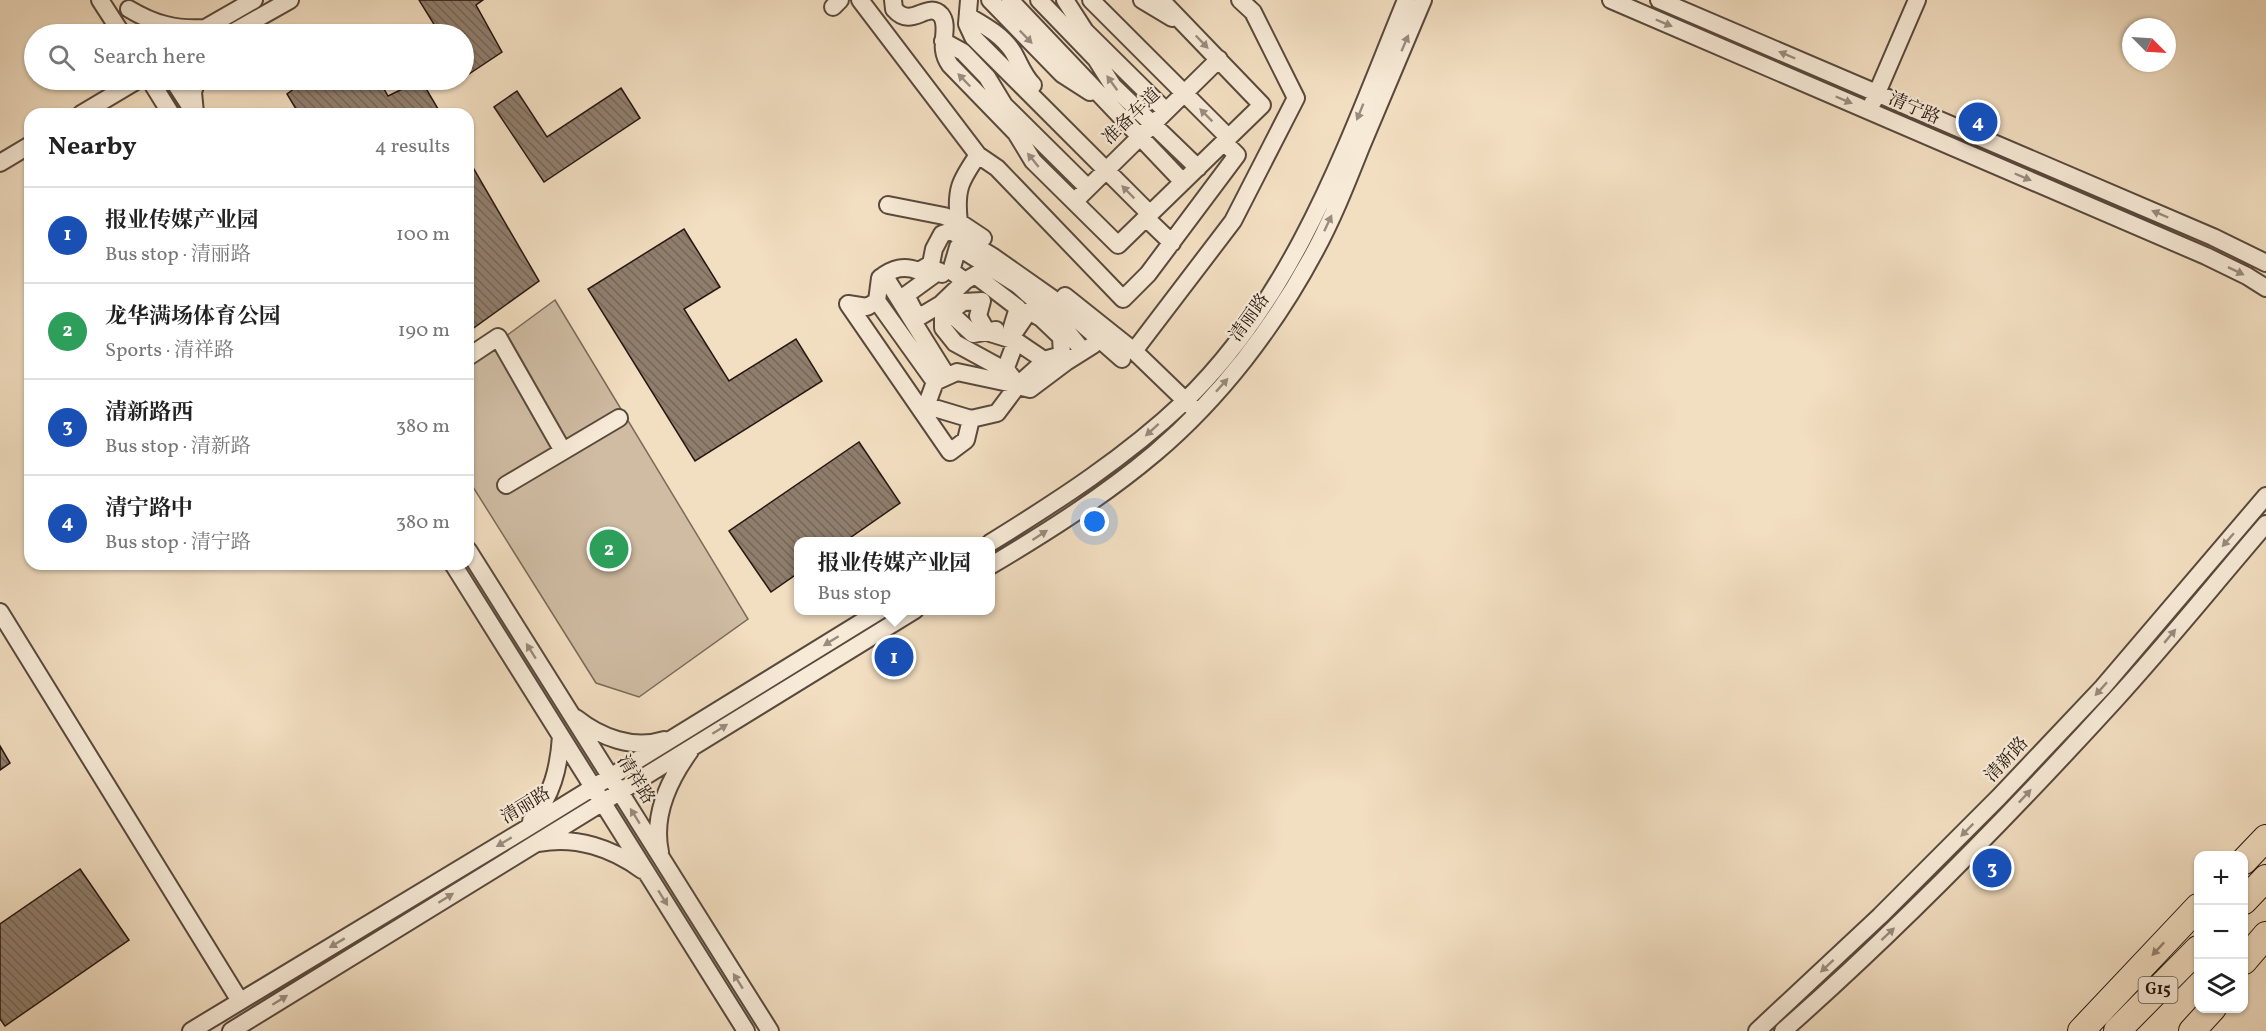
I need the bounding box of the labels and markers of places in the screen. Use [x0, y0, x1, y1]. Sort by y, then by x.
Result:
pin: 4 [1958, 100, 1998, 144]
pin: 2 [590, 526, 628, 572]
pin: 1 [874, 634, 914, 680]
pin: 3 [1972, 846, 2012, 890]

